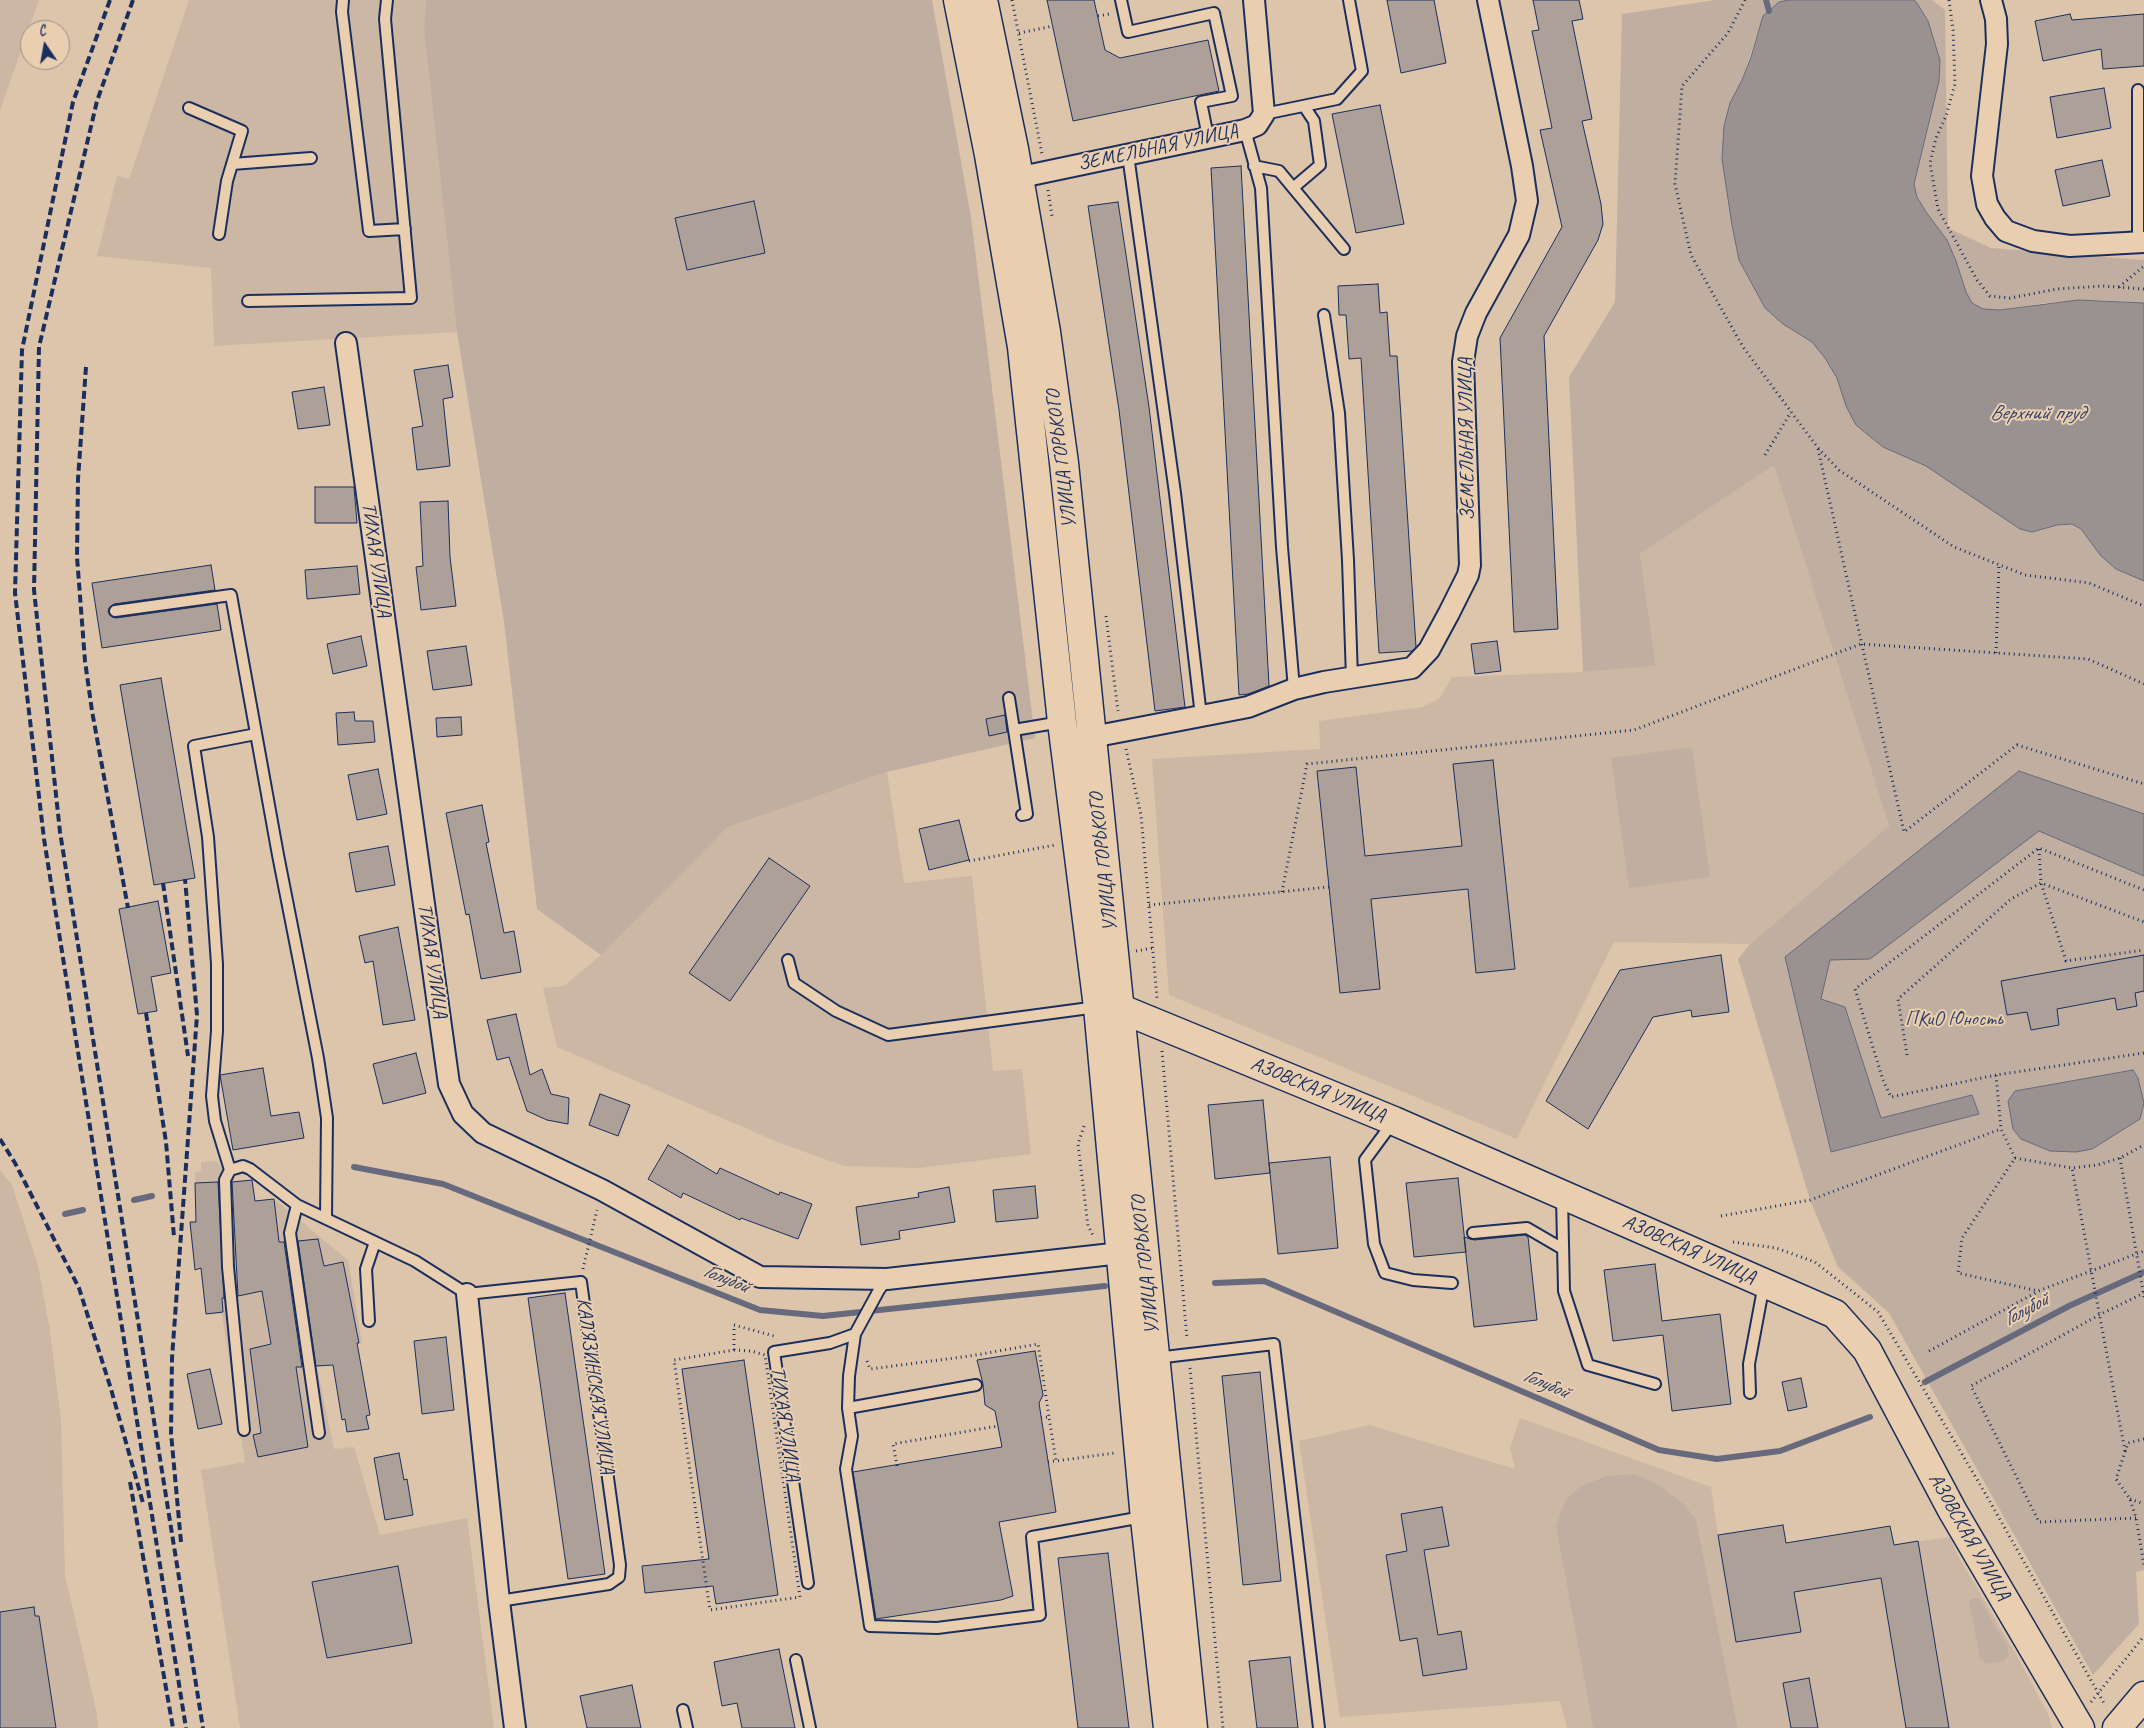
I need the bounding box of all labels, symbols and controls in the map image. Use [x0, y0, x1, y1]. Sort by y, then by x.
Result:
north arrow [20, 20, 70, 70]
text: С [37, 22, 47, 40]
street label: ЗЕМЕЛЬНАЯ УЛИЦА [1076, 119, 1240, 177]
street label: ЗЕМЕЛЬНАЯ УЛИЦА [1454, 357, 1480, 521]
street label: УЛИЦА ГОРЬКОГО [1042, 388, 1082, 530]
water label: Верхний пруд [1990, 400, 2084, 426]
street label: ТИХАЯ УЛИЦА [356, 501, 396, 619]
street label: УЛИЦА ГОРЬКОГО [1085, 791, 1123, 933]
street label: ТИХАЯ УЛИЦА [412, 902, 452, 1020]
park label: ПКиО Юность [1905, 1008, 2003, 1032]
street label: АЗОВСКАЯ УЛИЦА [1247, 1052, 1389, 1128]
street label: УЛИЦА ГОРЬКОГО [1127, 1194, 1165, 1336]
street label: АЗОВСКАЯ УЛИЦА [1619, 1210, 1759, 1290]
water label: Голубой [699, 1258, 753, 1300]
water label: Голубой [1999, 1288, 2053, 1332]
street label: КАЛЯЗИНСКАЯ УЛИЦА [571, 1296, 619, 1476]
water label: Голубой [1519, 1363, 1573, 1405]
street label: ТИХАЯ УЛИЦА [765, 1365, 805, 1483]
street label: АЗОВСКАЯ УЛИЦА [1923, 1469, 2015, 1605]

